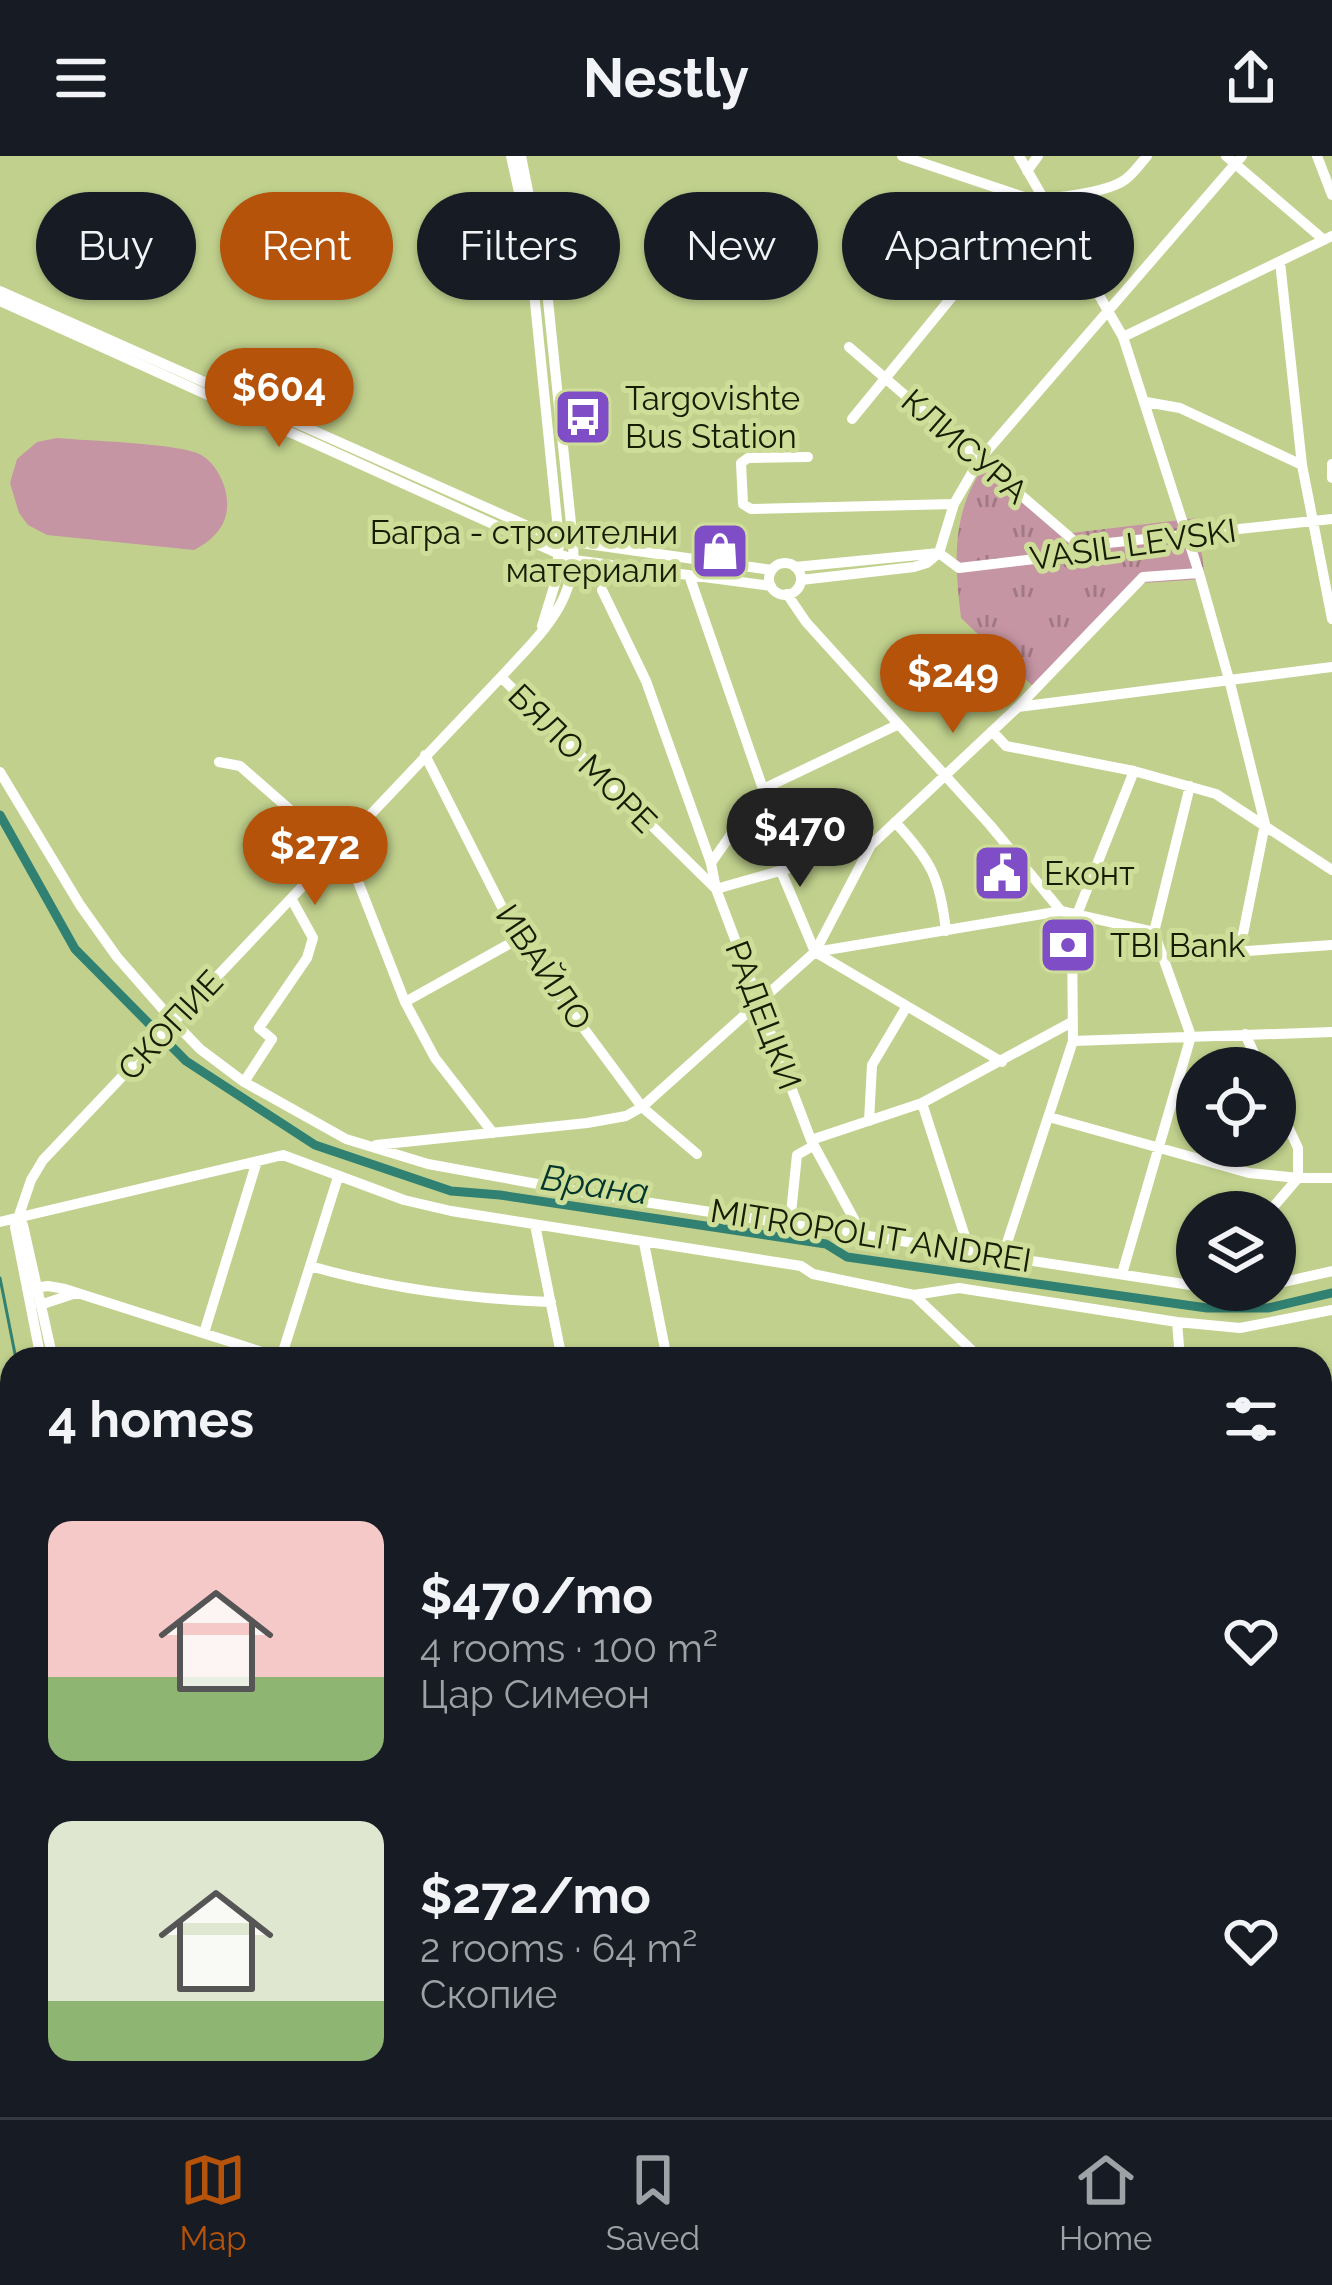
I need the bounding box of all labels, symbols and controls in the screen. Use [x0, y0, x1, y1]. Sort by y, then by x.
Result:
icon: menu [48, 45, 114, 111]
icon: share [1218, 45, 1284, 111]
text: Nestly [583, 46, 749, 110]
chip: Buy [36, 192, 196, 300]
chip: Rent [220, 192, 393, 300]
chip: Filters [417, 192, 620, 300]
chip: New [644, 192, 818, 300]
chip: Apartment [842, 192, 1134, 300]
pin: $604 [208, 348, 350, 450]
text: $604 [232, 364, 326, 410]
place label: Targovishte Bus Station [625, 379, 800, 456]
street label: КЛИСУРА [894, 381, 1036, 512]
bus stop icon: Targovishte Bus Station [552, 386, 614, 448]
street label: VASIL LEVSKI [1027, 511, 1239, 578]
place label: Багра - строителни материали [370, 513, 678, 590]
shop icon: Багра - строителни материали [689, 520, 751, 582]
pin: $249 [882, 634, 1024, 736]
text: $249 [907, 650, 999, 696]
street label: БЯЛО МОРЕ [500, 676, 665, 841]
pin: $470 [729, 788, 871, 890]
text: $470 [754, 804, 846, 850]
pin: $272 [244, 806, 386, 908]
text: $272 [270, 822, 360, 868]
public building icon: Еконт [971, 842, 1033, 904]
place label: Еконт [1044, 854, 1135, 893]
street label: ИВАЙЛО [488, 897, 600, 1037]
bank icon: TBI Bank [1037, 914, 1099, 976]
place label: TBI Bank [1110, 926, 1246, 965]
street label: РАДЕЦКИ [717, 935, 810, 1095]
street label: СКОПИЕ [110, 962, 231, 1088]
map controls [1176, 1047, 1296, 1311]
button: locate [1176, 1047, 1296, 1167]
water label: Врана [538, 1156, 652, 1212]
street label: MITROPOLIT ANDREI [708, 1191, 1034, 1280]
button: layers [1176, 1191, 1296, 1311]
icon: filters [1218, 1386, 1284, 1452]
text: 4 homes [48, 1389, 254, 1449]
text: $470/mo [420, 1565, 653, 1625]
icon: home [144, 1569, 288, 1713]
icon: heart [1218, 1608, 1284, 1674]
text: 4 rooms · 100 m² [420, 1625, 718, 1671]
text: Цар Симеон [420, 1671, 650, 1717]
text: $272/mo [420, 1865, 651, 1925]
icon: home [144, 1869, 288, 2013]
icon: heart [1218, 1908, 1284, 1974]
text: 2 rooms · 64 m² [420, 1925, 697, 1971]
text: Скопие [420, 1971, 557, 2017]
tab: Map [180, 2147, 247, 2258]
tab: Saved [606, 2147, 700, 2258]
tab: Home [1059, 2147, 1152, 2258]

